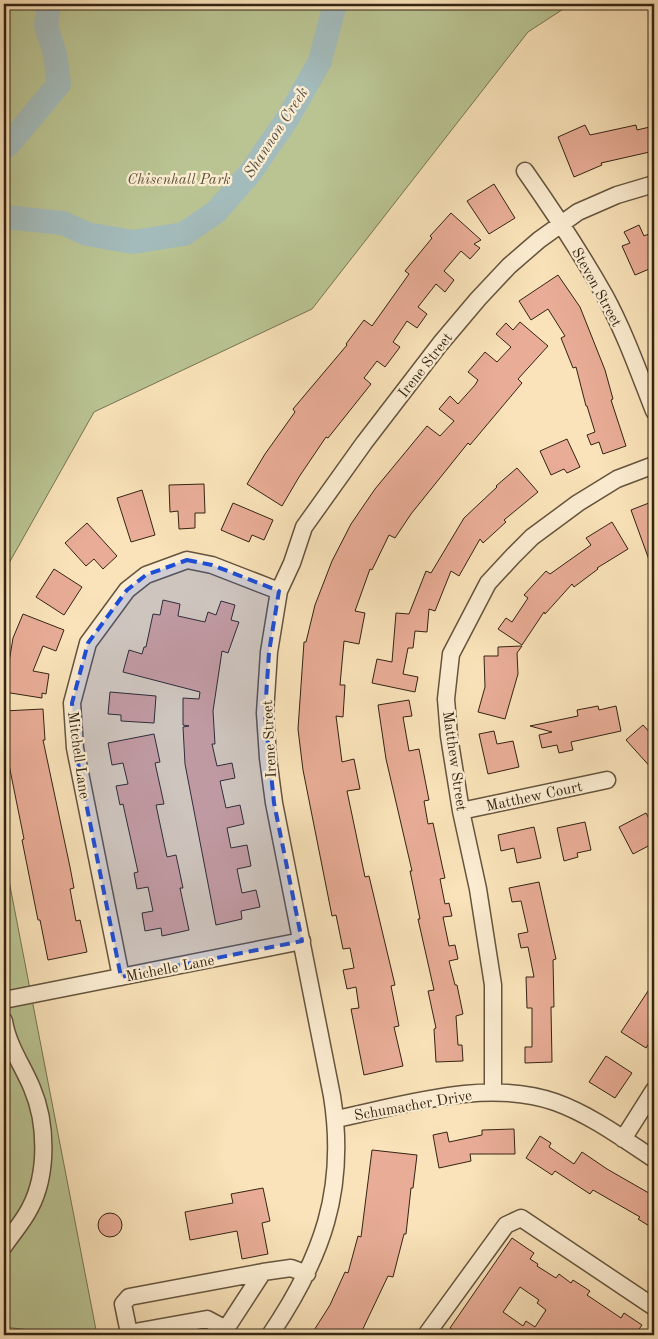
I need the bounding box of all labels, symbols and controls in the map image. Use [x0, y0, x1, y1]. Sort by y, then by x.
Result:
water label: Shannon Creek [241, 85, 312, 181]
park label: Chisenhall Park [127, 173, 231, 188]
street label: Steven Street [568, 246, 623, 330]
street label: Irene Street [396, 331, 456, 401]
street label: Irene Street [261, 700, 280, 778]
street label: Mitchell Lane [64, 710, 91, 800]
street label: Matthew Street [439, 710, 468, 812]
street label: Matthew Court [485, 780, 584, 815]
street label: Michelle Lane [125, 954, 216, 985]
street label: Schumacher Drive [353, 1089, 473, 1124]

